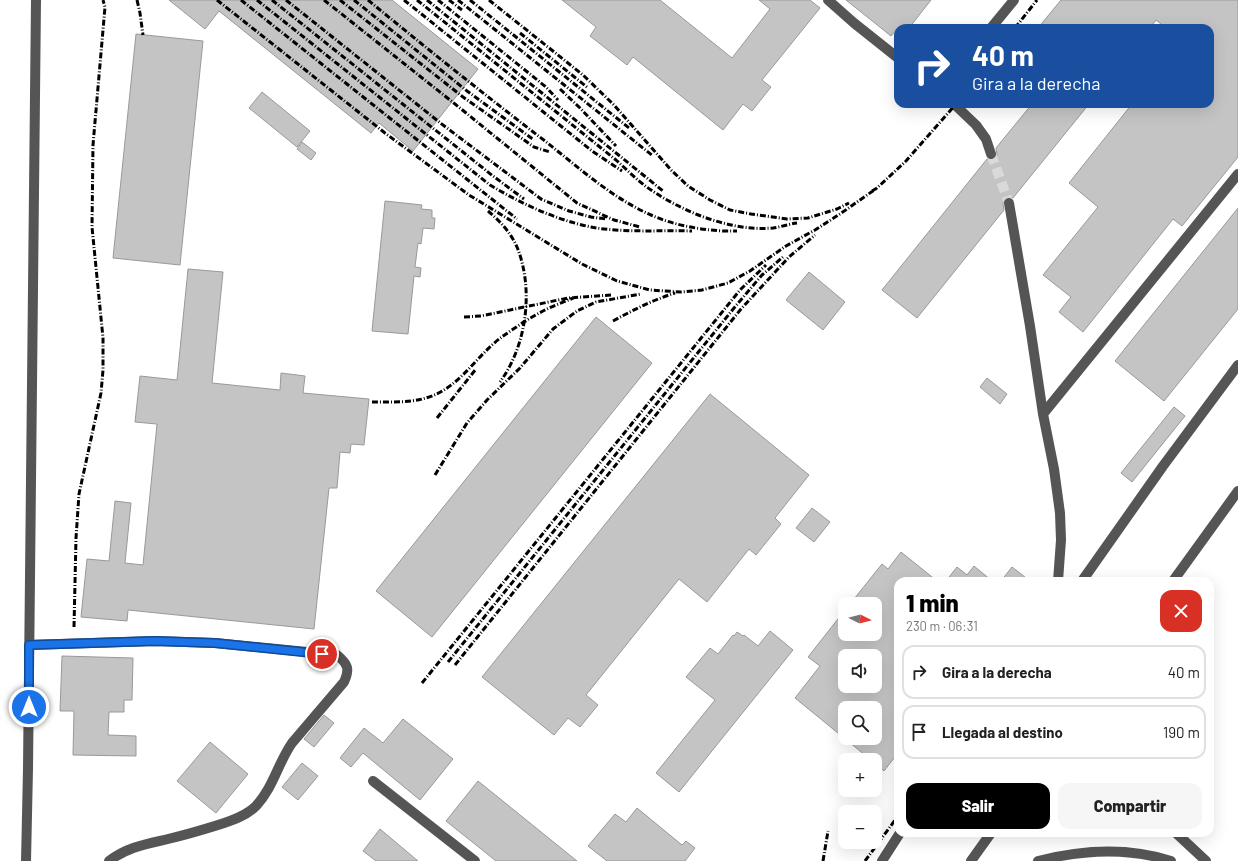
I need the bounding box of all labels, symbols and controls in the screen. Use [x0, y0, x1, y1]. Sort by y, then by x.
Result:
text: 40 m [972, 38, 1034, 72]
icon: right [906, 40, 958, 92]
text: Gira a la derecha [972, 72, 1100, 94]
text: 1 min [906, 588, 959, 617]
button: close [1160, 590, 1202, 632]
north arrow [838, 597, 882, 641]
map controls [838, 597, 882, 849]
text: 230 m · 06:31 [906, 618, 978, 634]
pin [305, 637, 339, 671]
icon: arrive [311, 643, 333, 665]
button: sound [838, 649, 882, 693]
icon: right [908, 661, 930, 683]
text: Gira a la derecha [942, 663, 1052, 681]
text: 40 m [1168, 663, 1200, 681]
position arrow [8, 686, 50, 728]
button: search [838, 701, 882, 745]
icon: arrive [908, 721, 930, 743]
text: Llegada al destino [942, 723, 1063, 741]
text: 190 m [1163, 723, 1200, 741]
button: + [838, 753, 882, 797]
button: Salir [906, 783, 1050, 829]
button: Compartir [1058, 783, 1202, 829]
button: − [838, 805, 882, 849]

